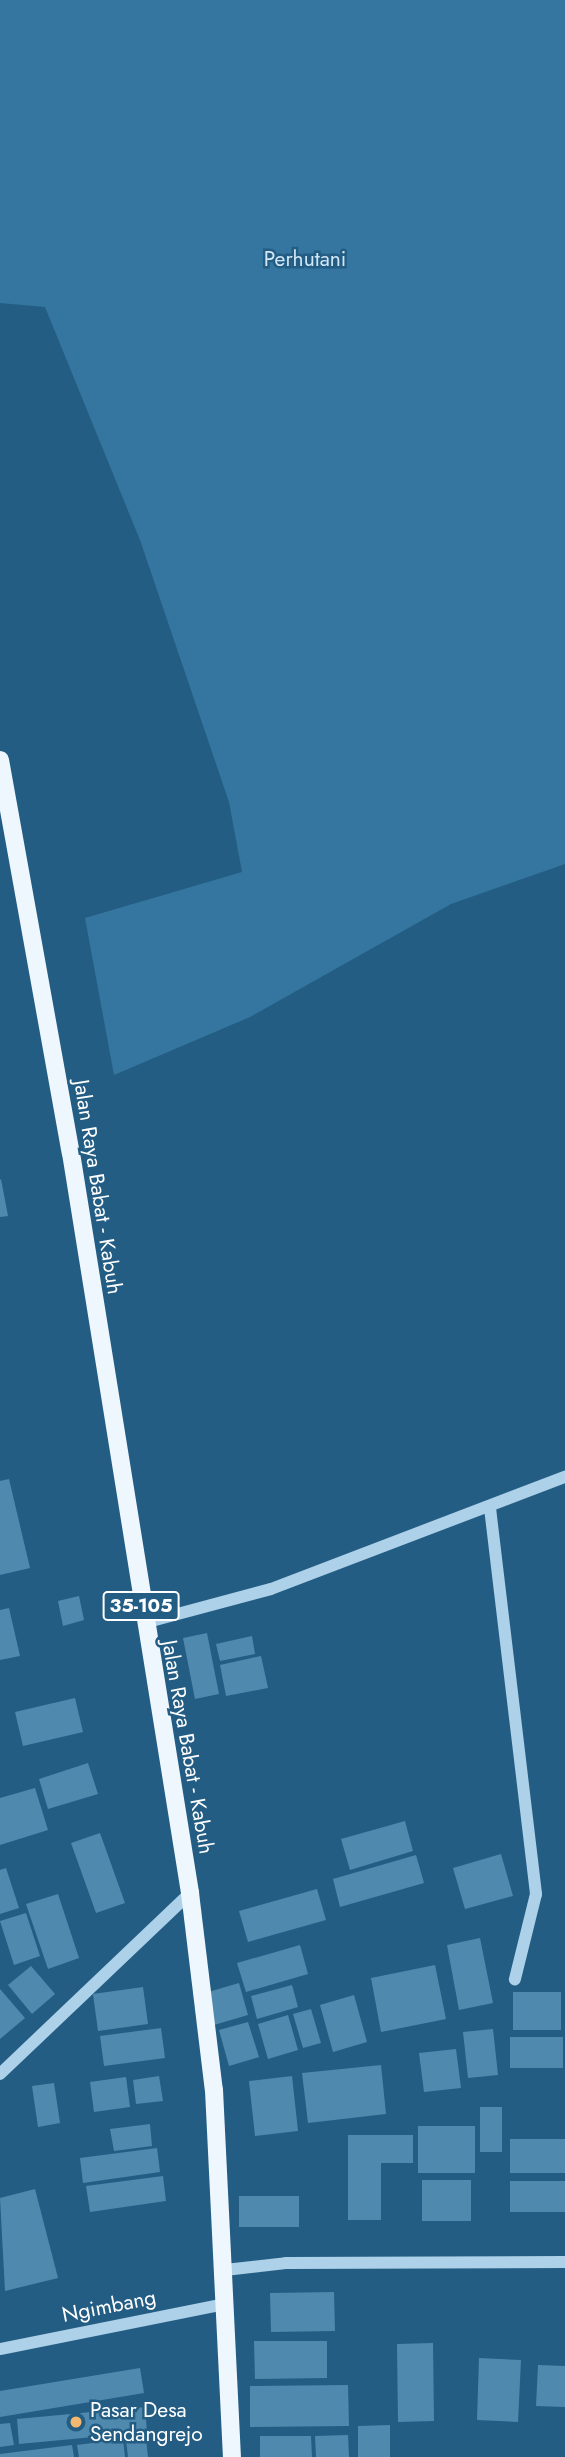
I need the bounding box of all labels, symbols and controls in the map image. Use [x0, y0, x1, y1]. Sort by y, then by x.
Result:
park label: Perhutani [264, 246, 346, 272]
street label: Jalan Raya Babat - Kabuh [69, 1078, 127, 1296]
road number: 35-105 [102, 1590, 180, 1622]
street label: Jalan Raya Babat - Kabuh [157, 1638, 219, 1856]
street label: Ngimbang [60, 2285, 158, 2327]
place label: Pasar Desa Sendangrejo [90, 2397, 203, 2447]
marker: Pasar Desa Sendangrejo [68, 2414, 84, 2430]

